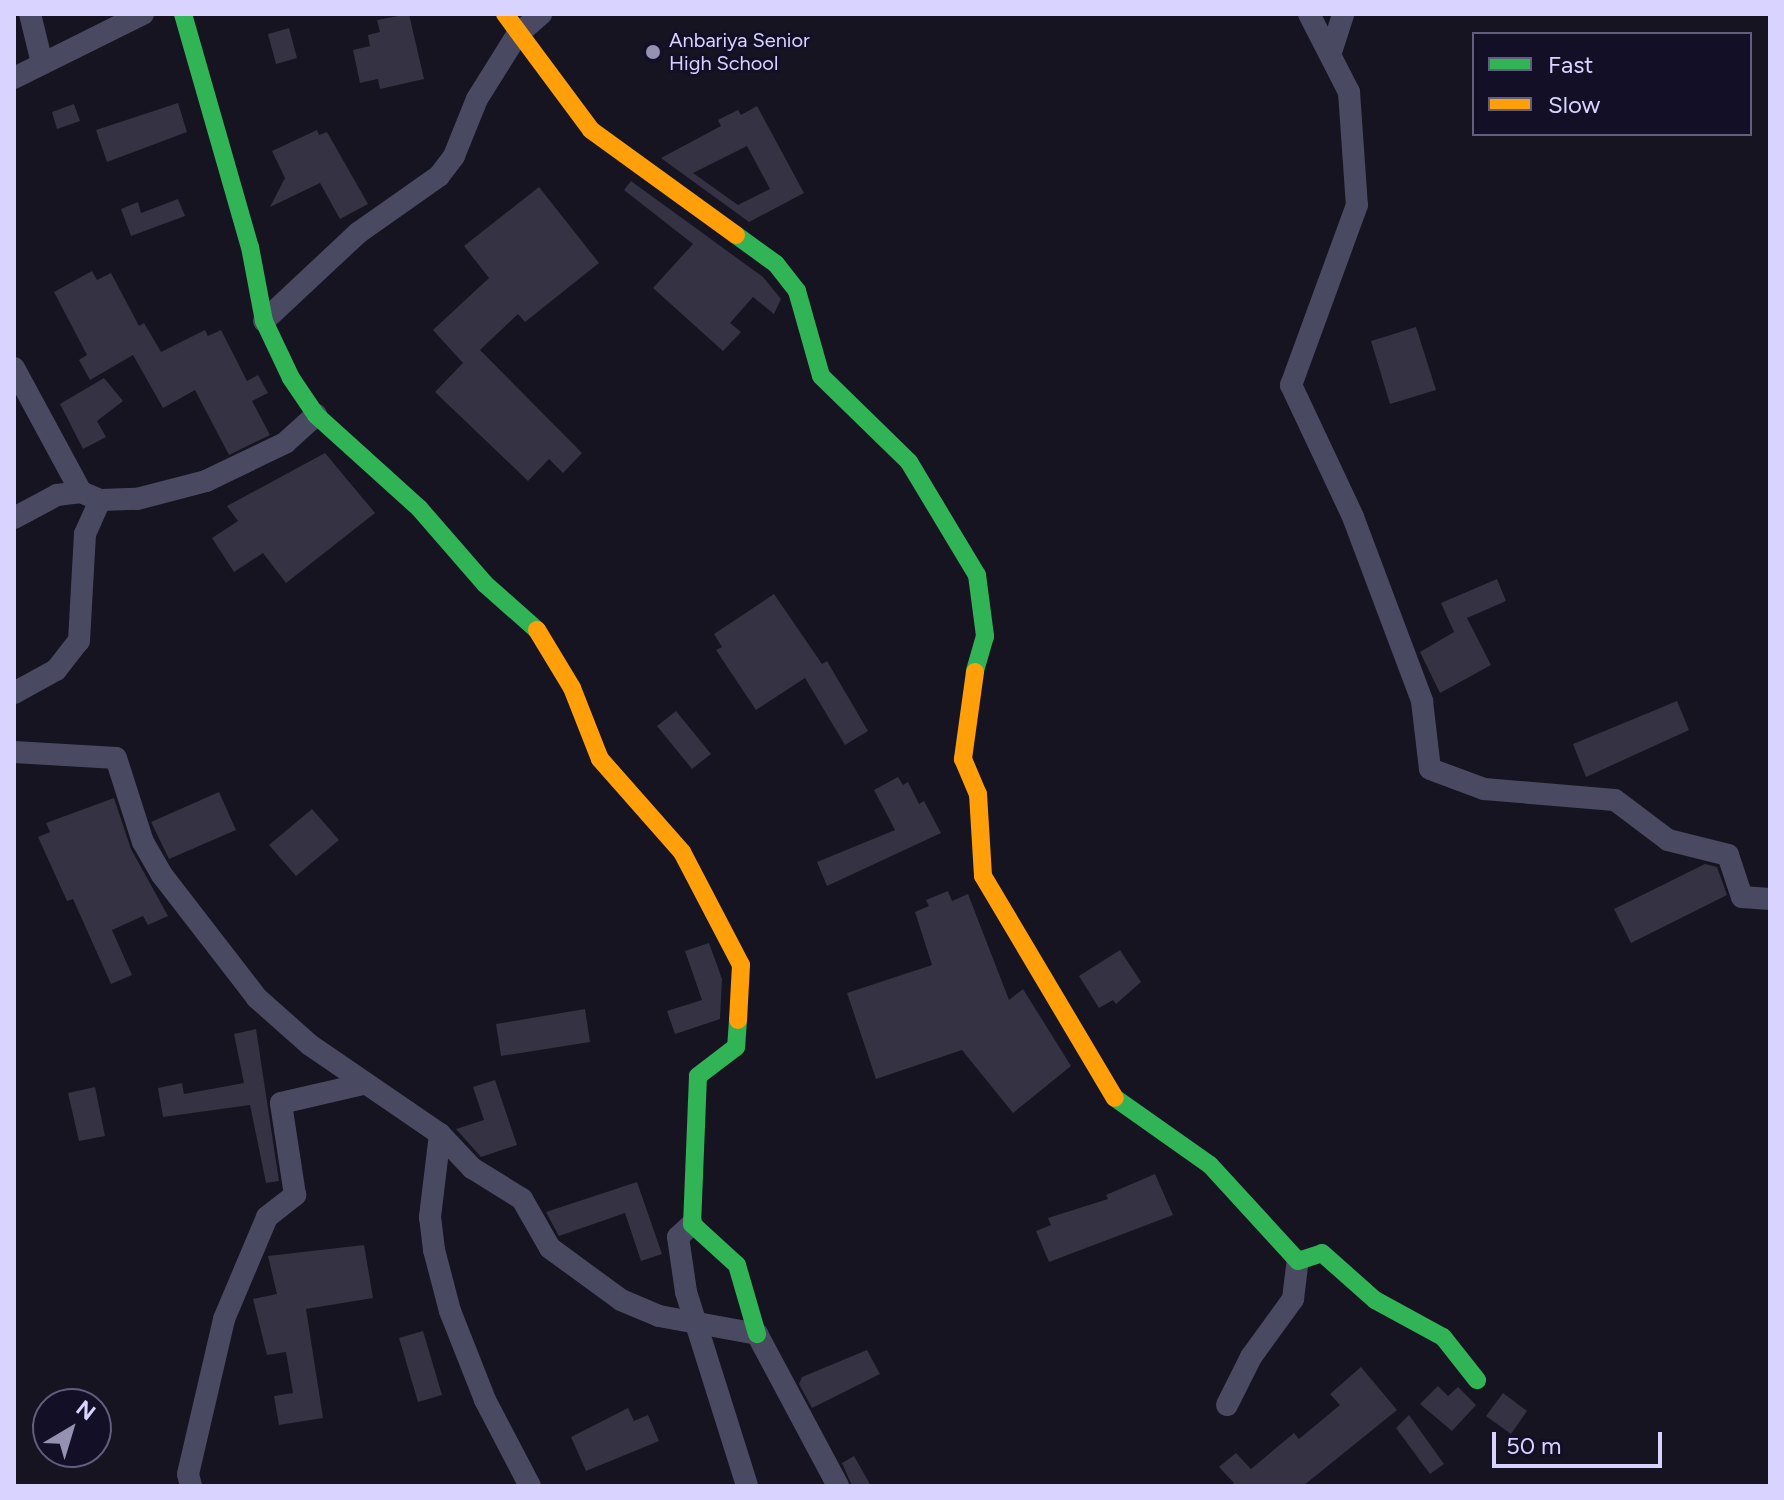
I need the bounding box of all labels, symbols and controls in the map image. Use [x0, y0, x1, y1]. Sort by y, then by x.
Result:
place label: Anbariya Senior High School [669, 28, 810, 75]
legend [1472, 32, 1752, 136]
marker: Anbariya Senior High School [644, 43, 662, 61]
text: Fast [1548, 50, 1593, 79]
text: Slow [1548, 90, 1600, 119]
north arrow [32, 1388, 112, 1468]
text: N [71, 1394, 101, 1426]
scale bar [1496, 1416, 1666, 1466]
text: 50 m [1506, 1431, 1562, 1460]

